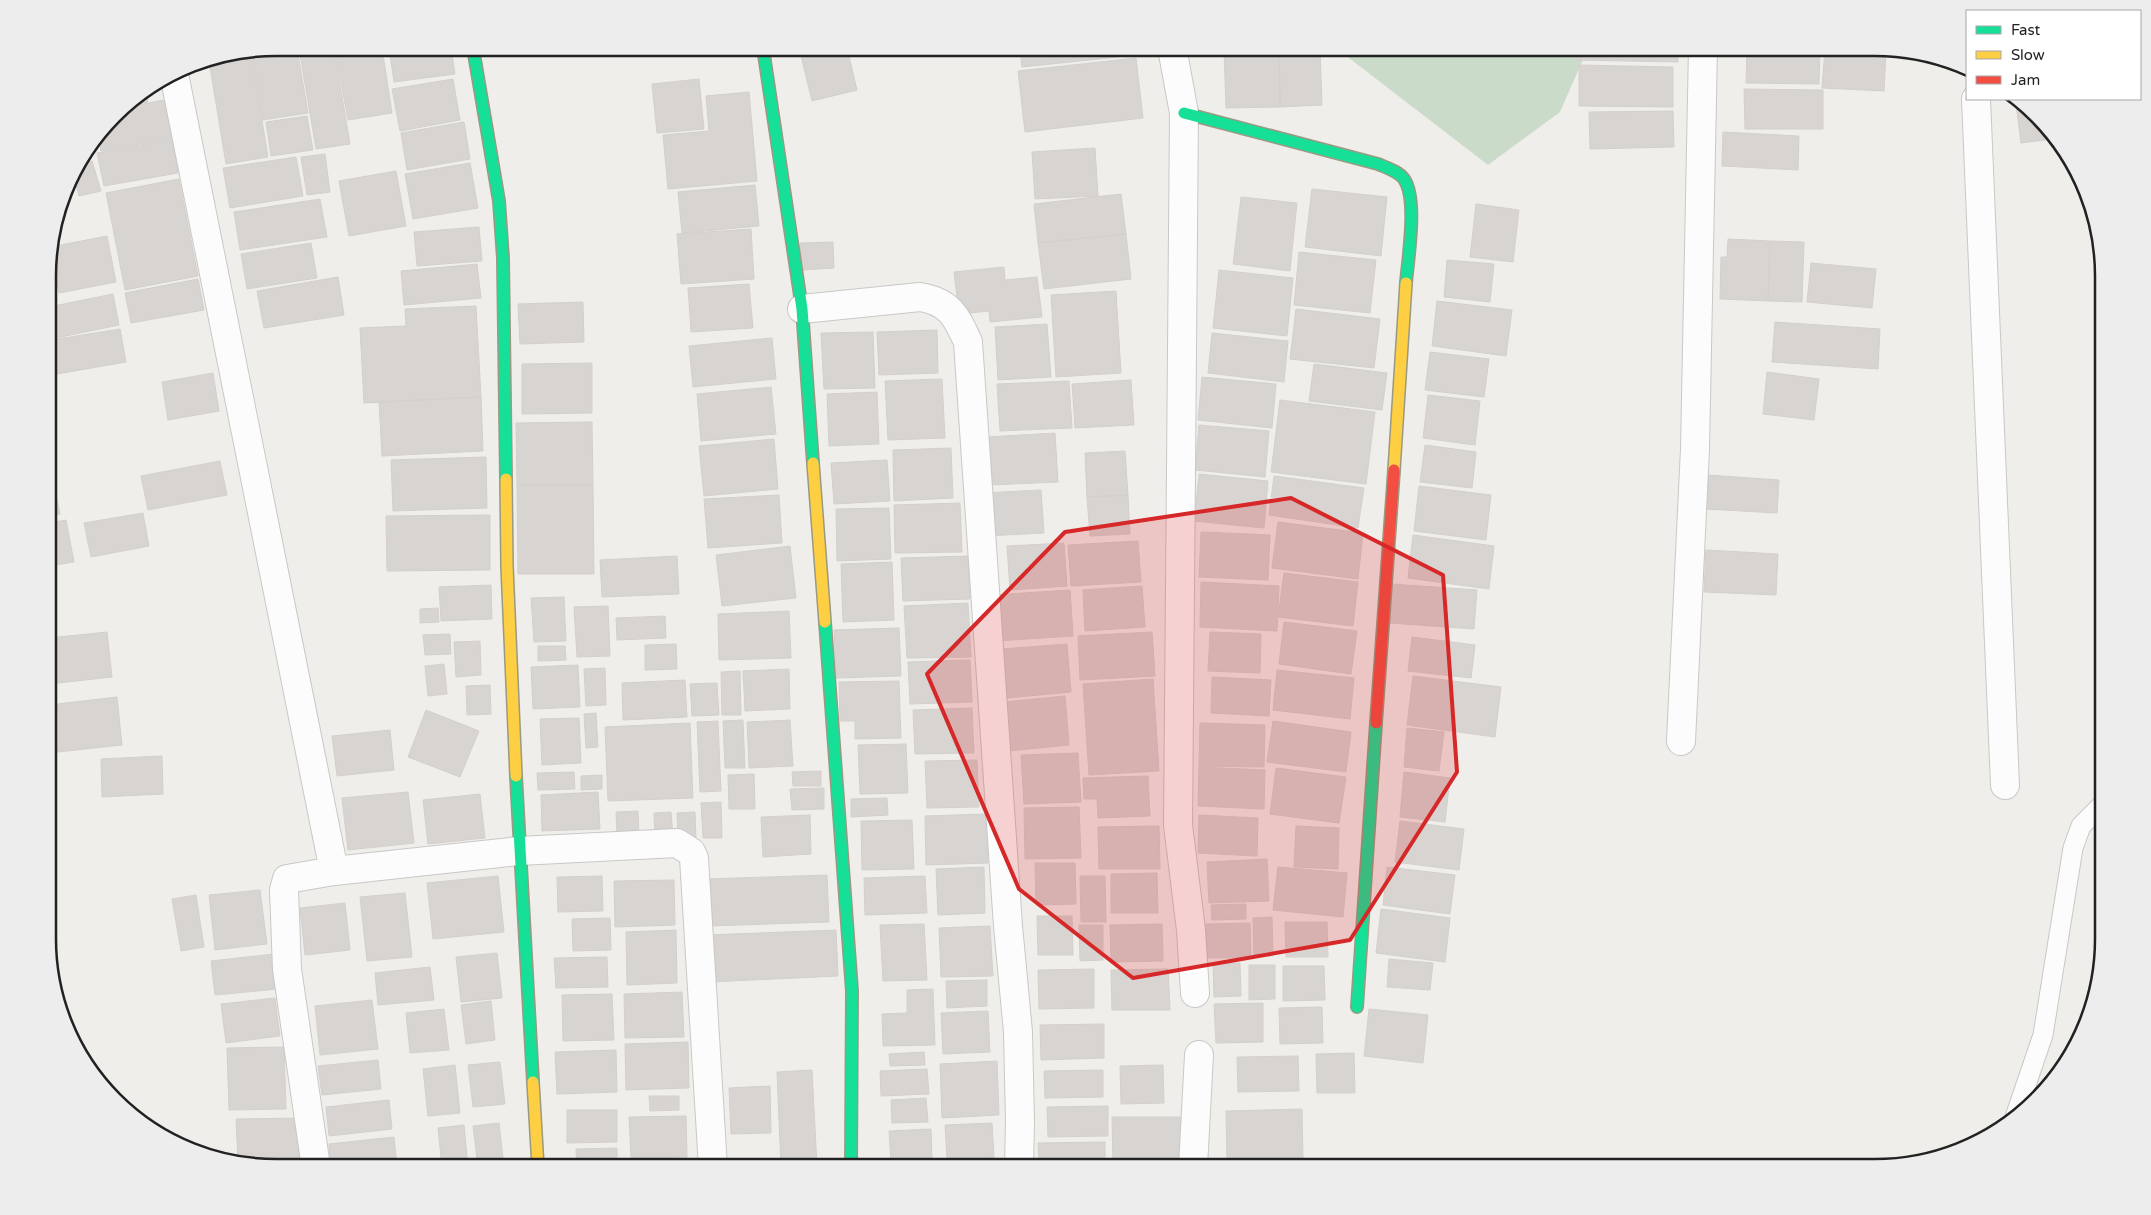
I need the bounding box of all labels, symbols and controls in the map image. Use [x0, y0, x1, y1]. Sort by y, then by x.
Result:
legend [1966, 10, 2141, 100]
text: Fast [2011, 21, 2041, 39]
text: Slow [2011, 46, 2045, 64]
text: Jam [2011, 71, 2040, 89]

